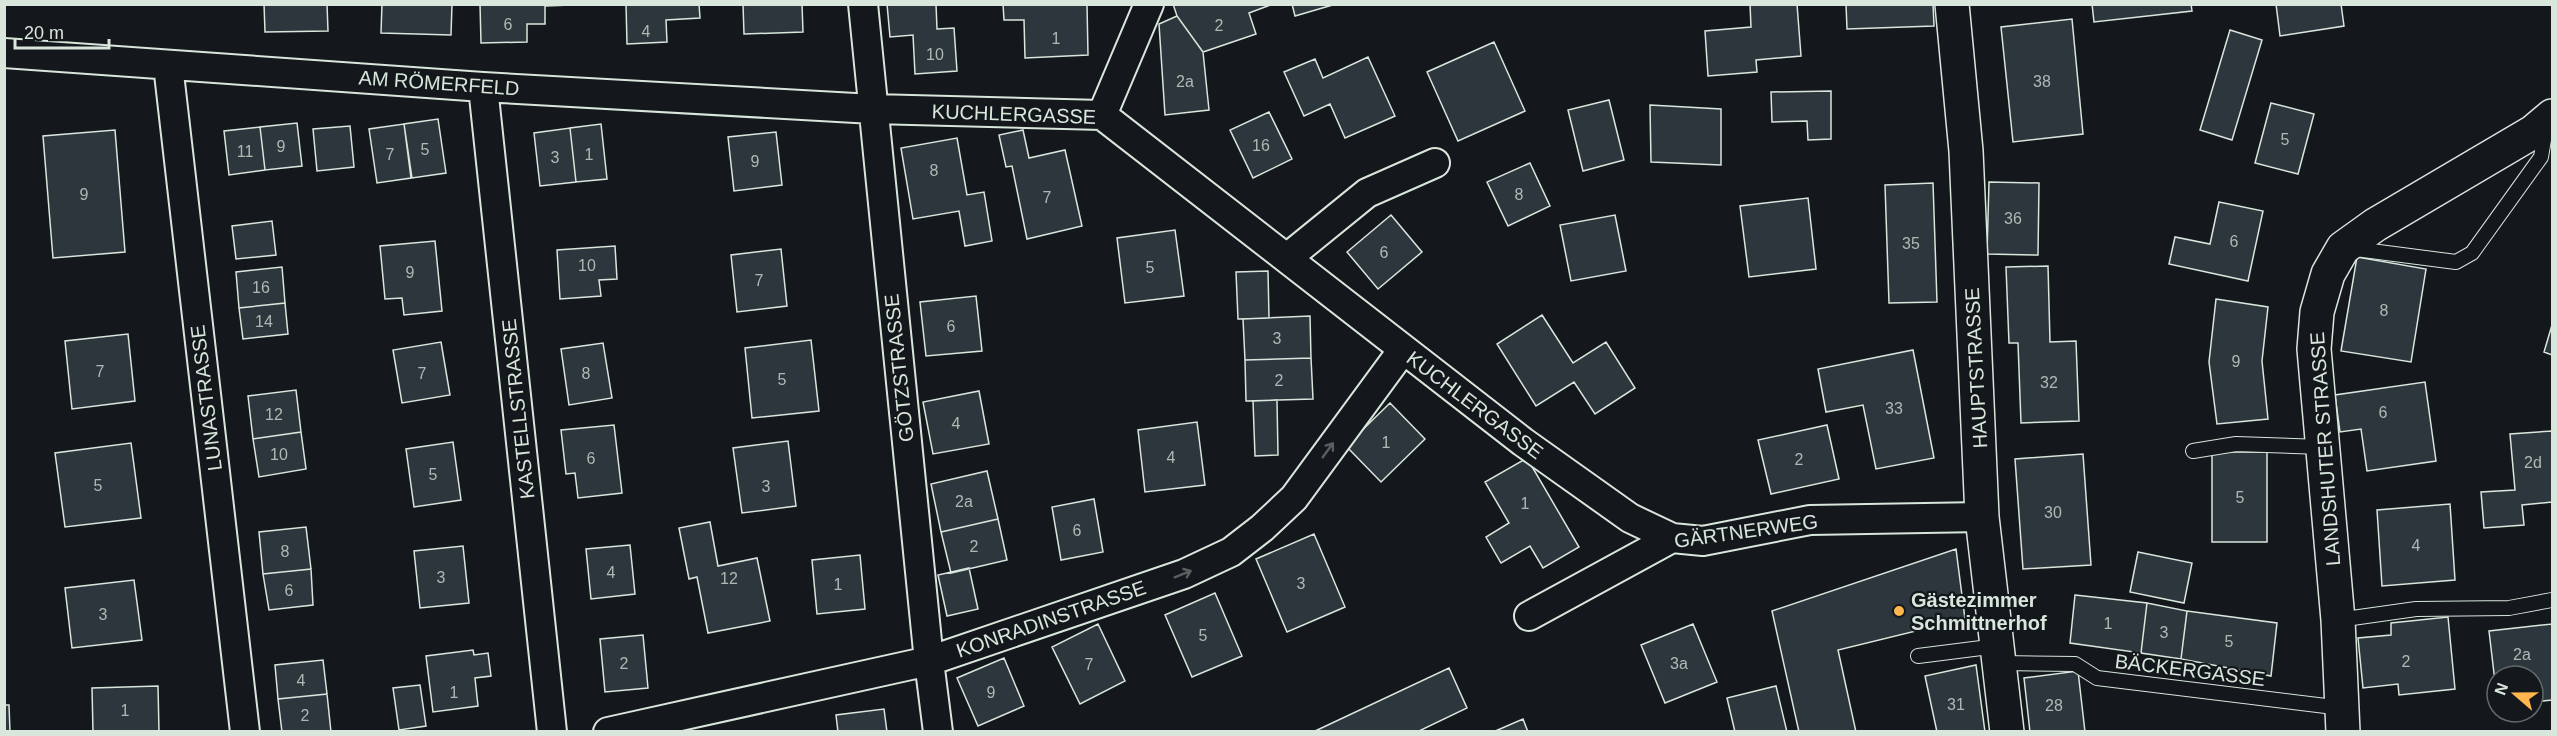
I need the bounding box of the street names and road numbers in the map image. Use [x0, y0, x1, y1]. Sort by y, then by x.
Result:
street label: AM RÖMERFELD [358, 66, 520, 100]
street label: KUCHLERGASSE [931, 100, 1097, 128]
street label: HAUPTSTRASSE [1961, 287, 1991, 449]
street label: GÖTZSTRASSE [880, 293, 918, 443]
street label: KASTELLSTRASSE [498, 318, 538, 500]
street label: LUNASTRASSE [186, 324, 226, 472]
street label: LANDSHUTER STRASSE [2306, 331, 2344, 567]
street label: KUCHLERGASSE [1403, 347, 1547, 463]
street label: GÄRTNERWEG [1673, 510, 1819, 552]
street label: KONRADINSTRASSE [953, 576, 1149, 662]
street label: BÄCKERGASSE [2114, 650, 2266, 690]

